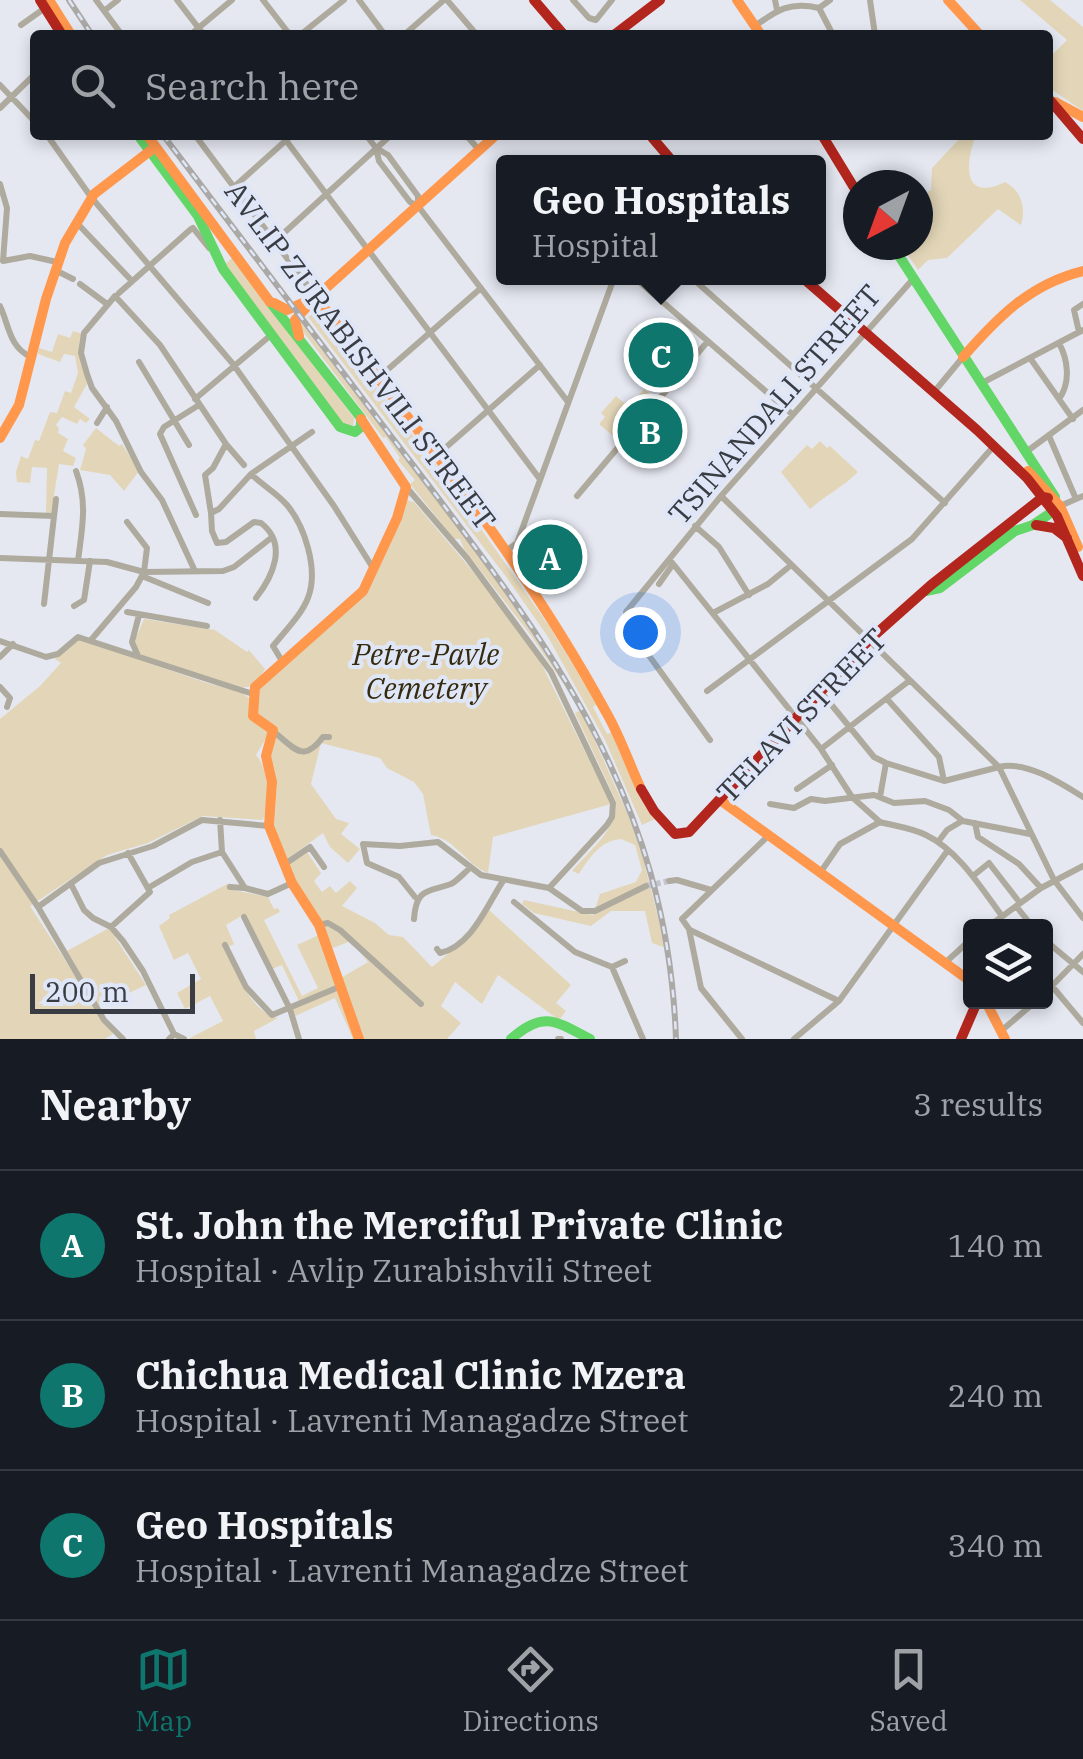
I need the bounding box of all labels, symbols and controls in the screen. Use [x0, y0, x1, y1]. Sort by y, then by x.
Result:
search box [30, 30, 1053, 140]
icon: search [65, 58, 120, 113]
text: Search here [145, 61, 359, 110]
popup [496, 155, 826, 285]
north arrow [843, 170, 933, 260]
street label: AVLIP ZURABISHVILI STREET [217, 173, 505, 537]
text: Geo Hospitals [532, 175, 790, 224]
text: Hospital [532, 224, 659, 266]
street label: TSINANDALI STREET [659, 276, 889, 532]
pin: C [628, 318, 694, 392]
pin: B [618, 394, 682, 468]
pin: A [518, 520, 582, 594]
your location [615, 607, 666, 658]
street label: TELAVI STREET [708, 619, 894, 811]
park label: Petre-Pavle Cemetery [352, 634, 499, 707]
map controls [963, 919, 1053, 1009]
button: layers [963, 919, 1053, 1009]
scale bar [30, 969, 195, 1014]
text: 200 m [45, 973, 129, 1010]
text: Nearby [40, 1077, 191, 1132]
text: 3 results [913, 1083, 1043, 1125]
text: St. John the Merciful Private Clinic [135, 1200, 783, 1249]
text: A [61, 1224, 84, 1266]
text: 140 m [947, 1224, 1043, 1266]
text: Hospital · Avlip Zurabishvili Street [135, 1249, 652, 1291]
text: Chichua Medical Clinic Mzera [135, 1350, 686, 1399]
text: B [61, 1374, 84, 1416]
text: 240 m [947, 1374, 1043, 1416]
text: Hospital · Lavrenti Managadze Street [135, 1399, 689, 1441]
text: Geo Hospitals [135, 1500, 394, 1549]
text: C [62, 1524, 83, 1566]
text: 340 m [947, 1524, 1043, 1566]
text: Hospital · Lavrenti Managadze Street [135, 1549, 689, 1591]
tab: Map [135, 1642, 192, 1739]
tab: Directions [462, 1642, 599, 1739]
tab: Saved [869, 1642, 948, 1739]

